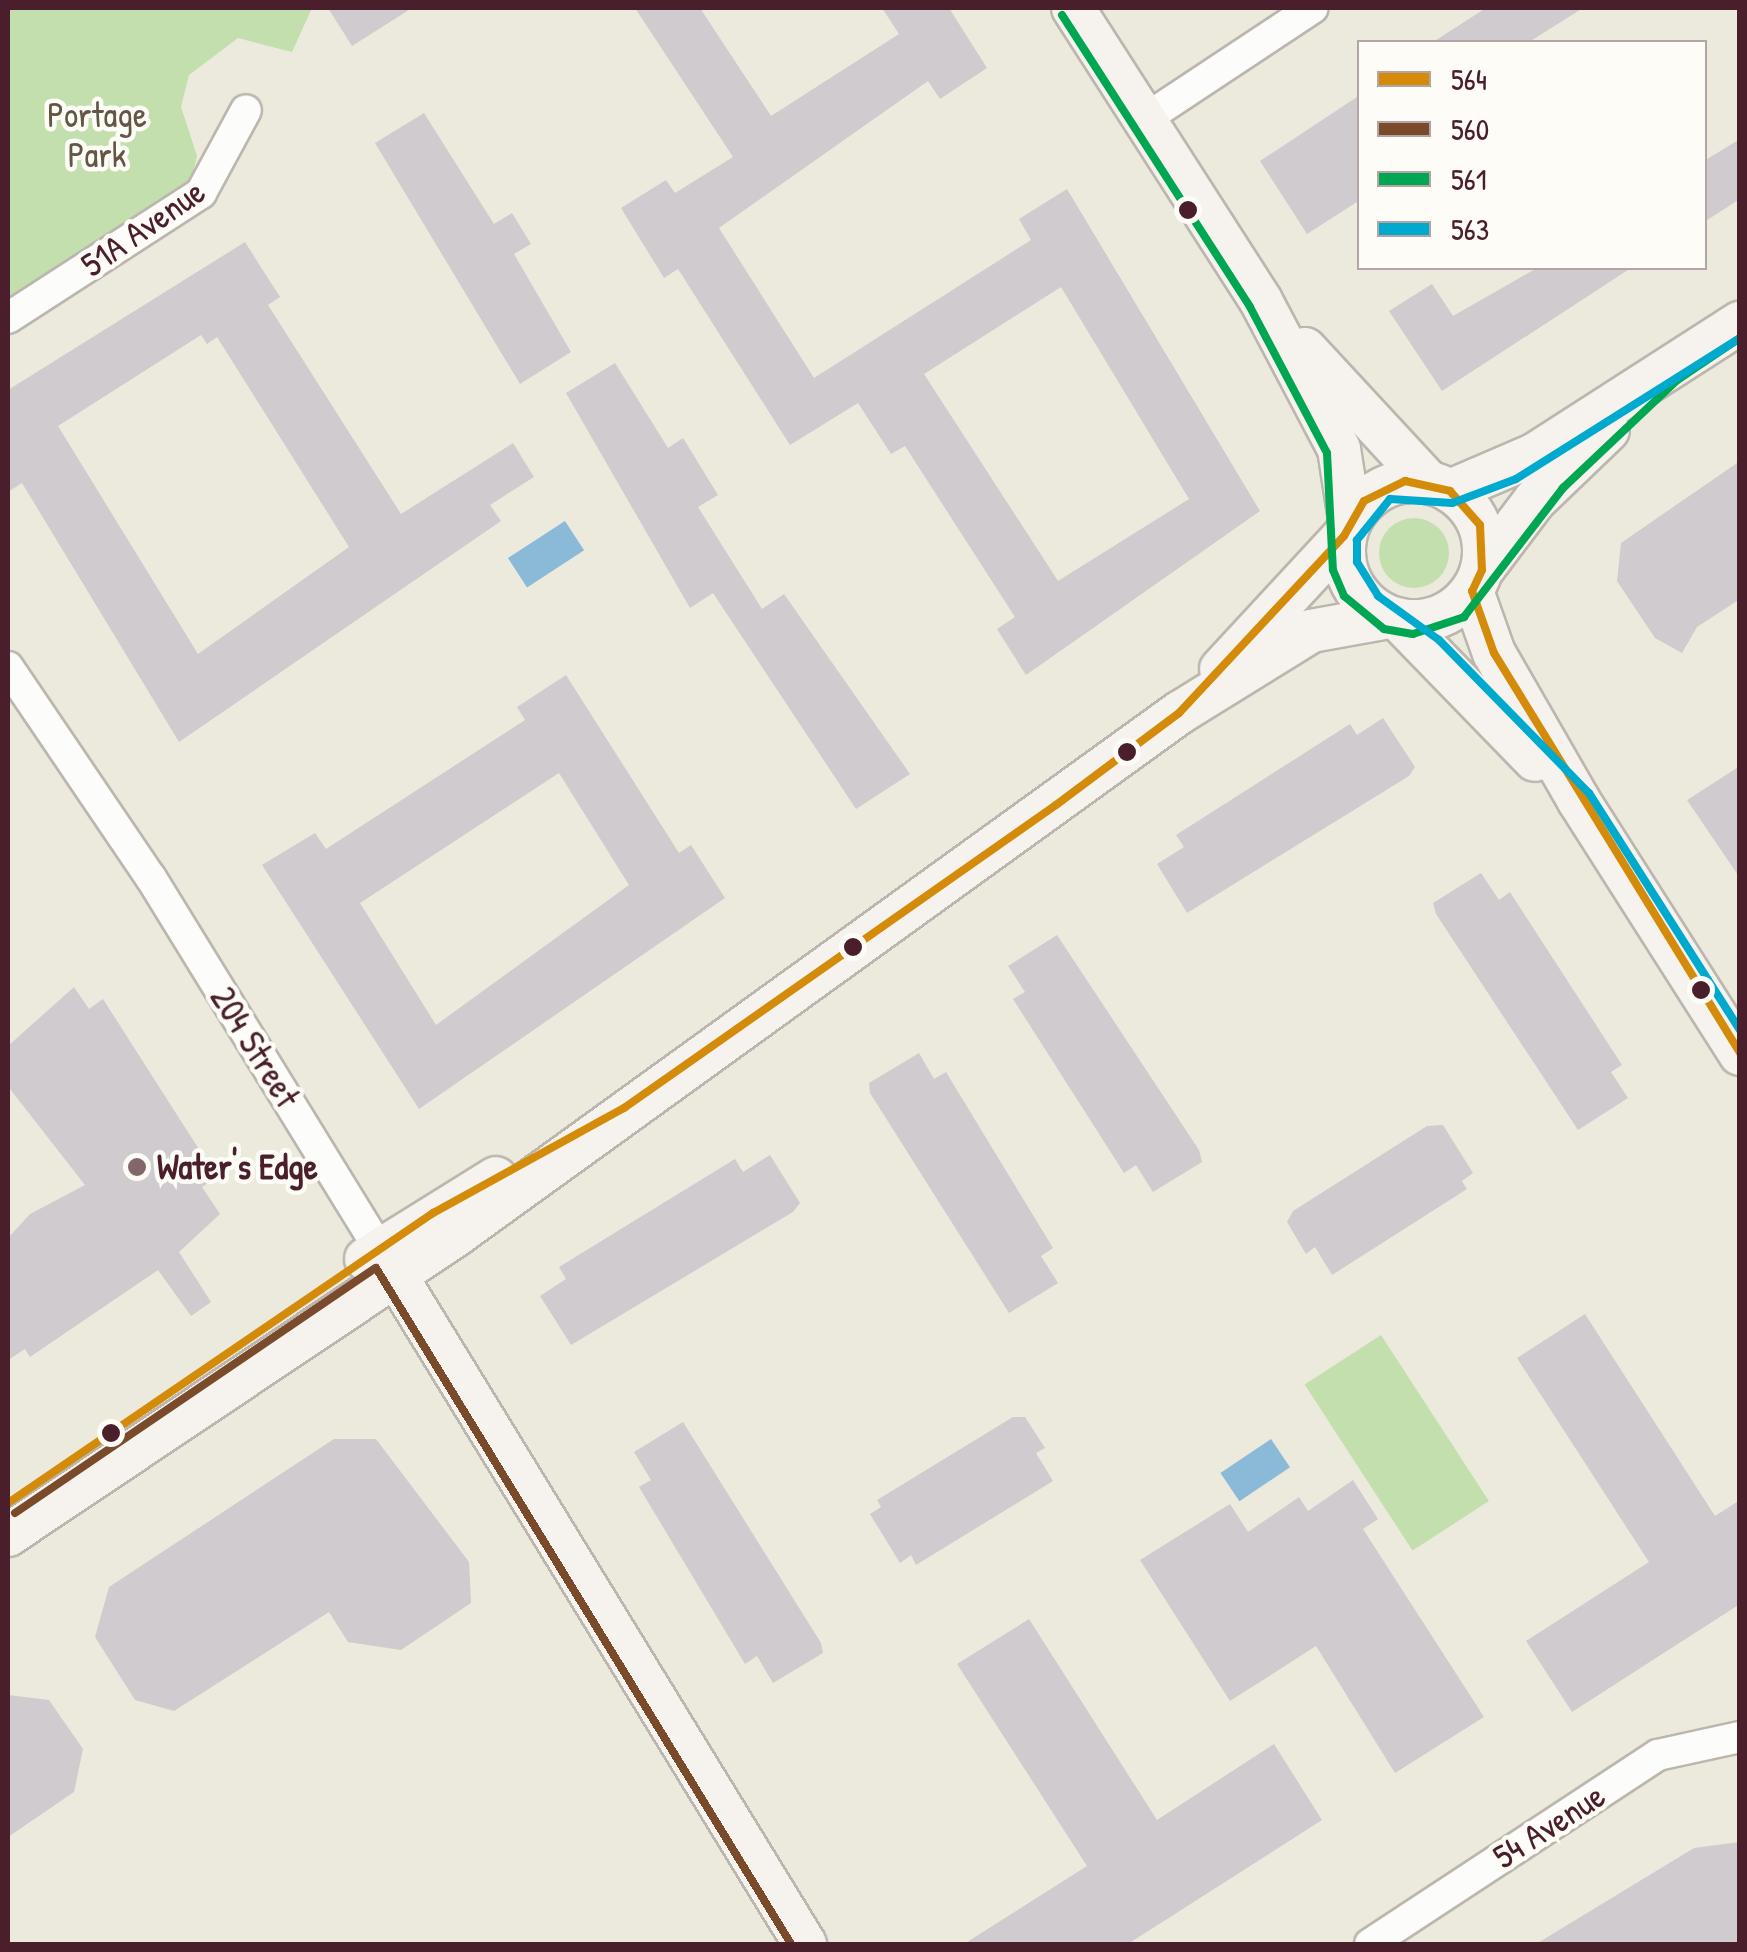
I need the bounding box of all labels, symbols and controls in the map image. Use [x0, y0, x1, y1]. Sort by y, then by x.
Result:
legend [1357, 40, 1707, 270]
text: 564 [1451, 59, 1487, 99]
park label: Portage Park [47, 94, 147, 176]
text: 560 [1451, 109, 1489, 149]
text: 561 [1451, 159, 1487, 199]
street label: 51A Avenue [73, 170, 213, 286]
unlabelled marker [1178, 200, 1198, 220]
text: 563 [1451, 209, 1489, 249]
unlabelled marker [1117, 742, 1137, 762]
unlabelled marker [843, 937, 863, 957]
street label: 204 Street [201, 979, 309, 1115]
unlabelled marker [1691, 980, 1711, 1000]
place label: Water's Edge [157, 1146, 318, 1188]
marker: Water's Edge [126, 1156, 148, 1178]
unlabelled marker [101, 1423, 121, 1443]
street label: 54 Avenue [1485, 1774, 1613, 1878]

